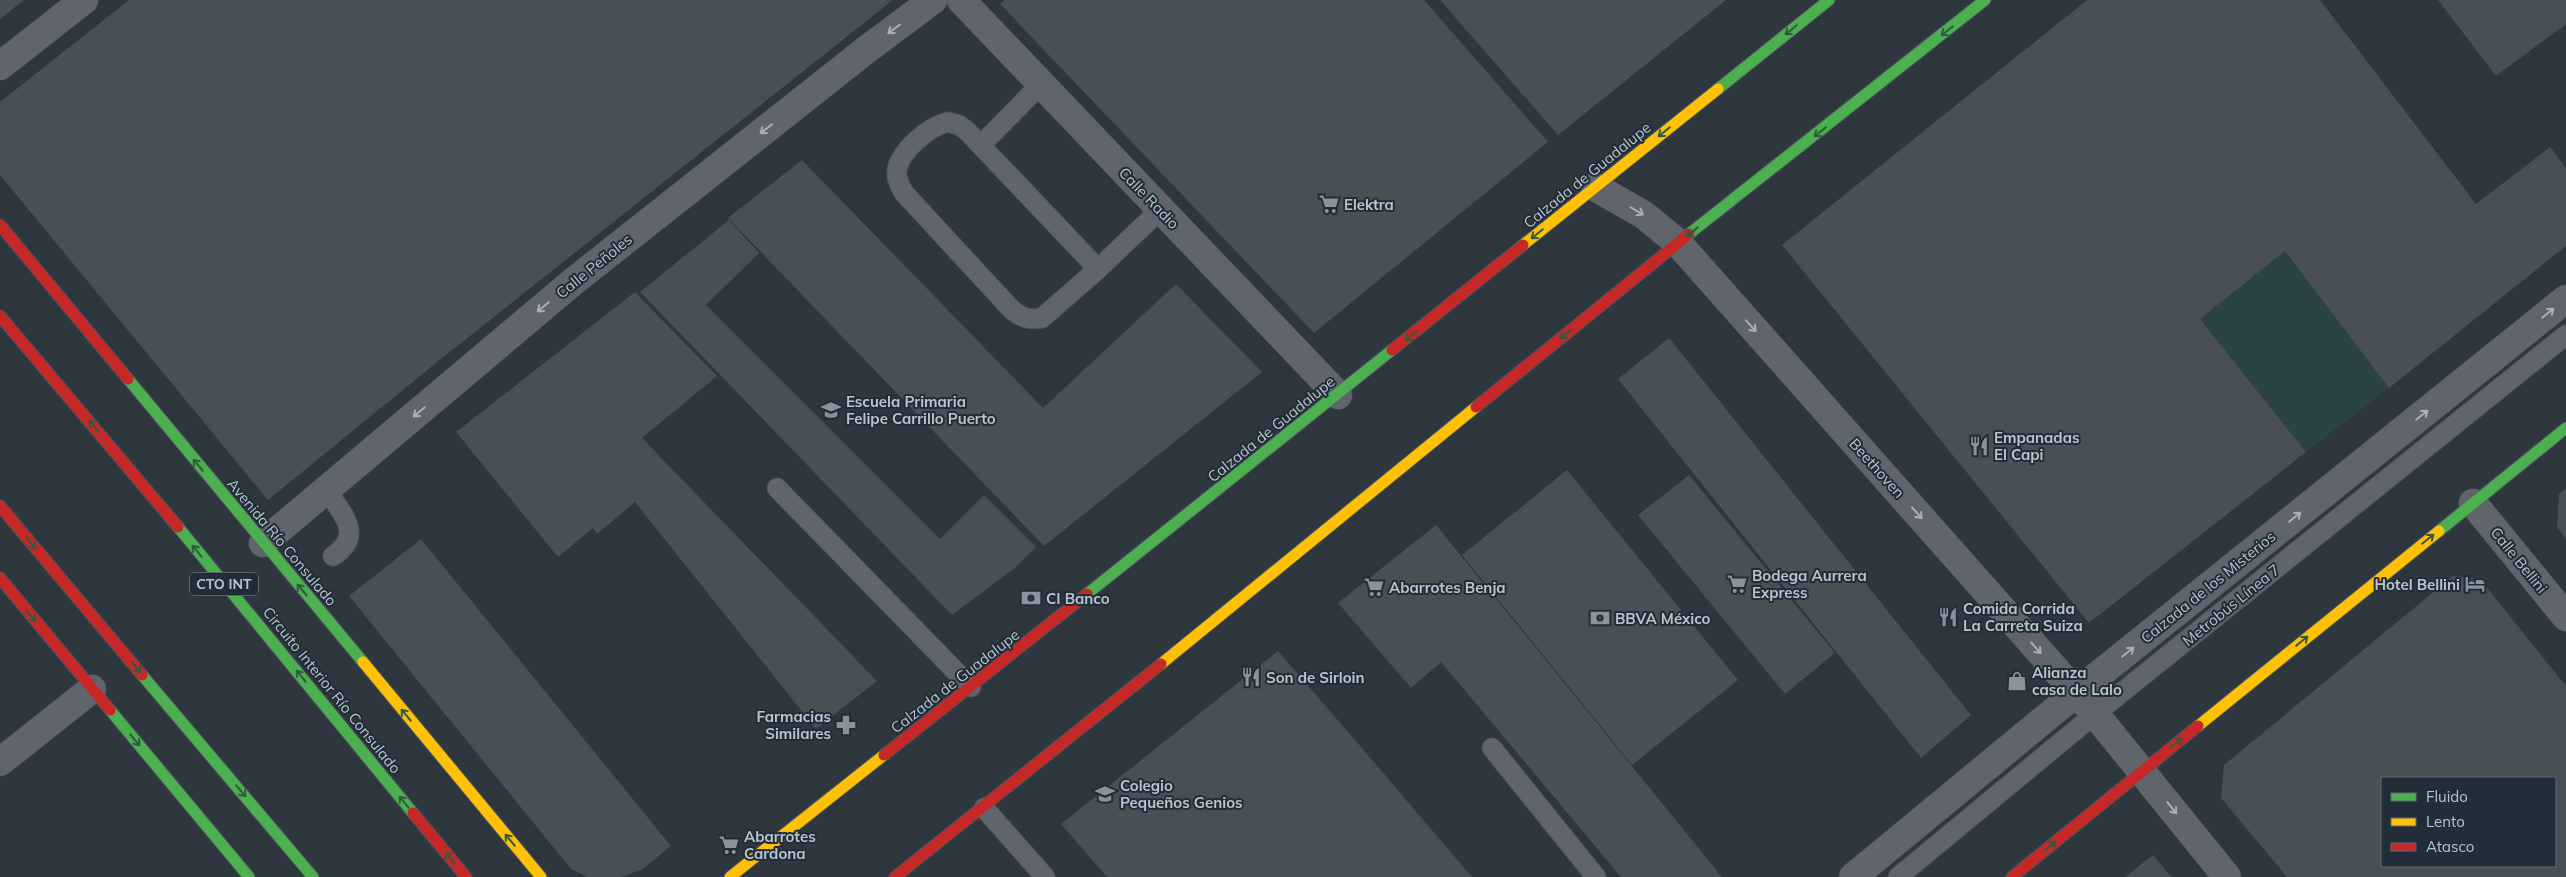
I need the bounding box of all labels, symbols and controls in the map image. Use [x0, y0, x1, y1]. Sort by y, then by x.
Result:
one-way arrow [887, 24, 901, 34]
one-way arrow [1785, 25, 1798, 36]
one-way arrow [1941, 25, 1954, 36]
street label: Calzada de Guadalupe [1520, 118, 1654, 232]
one-way arrow [759, 124, 773, 134]
one-way arrow [1658, 126, 1671, 137]
one-way arrow [1814, 126, 1827, 137]
street label: Calle Radio [1115, 163, 1183, 233]
supermarket icon: Elektra [1318, 193, 1340, 215]
place label: Elektra [1344, 195, 1394, 214]
one-way arrow [1630, 206, 1645, 216]
one-way arrow [1685, 227, 1699, 237]
one-way arrow [1531, 228, 1544, 239]
street label: Calle Peñoles [552, 230, 636, 302]
one-way arrow [537, 301, 550, 312]
one-way arrow [2542, 307, 2555, 318]
one-way arrow [1745, 319, 1756, 332]
one-way arrow [1560, 329, 1573, 340]
one-way arrow [1405, 330, 1418, 341]
street label: Calzada de Guadalupe [1204, 372, 1338, 486]
place label: Escuela Primaria Felipe Carrillo Puerto [846, 392, 996, 428]
school or university icon: Escuela Primaria Felipe Carrillo Puerto [820, 399, 842, 421]
one-way arrow [413, 406, 426, 417]
one-way arrow [2415, 409, 2428, 420]
one-way arrow [88, 420, 99, 433]
place label: Empanadas El Capi [1994, 428, 2079, 464]
street label: Beethoven [1845, 434, 1909, 502]
restaurant icon: Empanadas El Capi [1968, 435, 1990, 457]
one-way arrow [193, 459, 204, 472]
street label: Avenida Río Consulado [223, 474, 341, 610]
one-way arrow [1911, 507, 1923, 520]
one-way arrow [2288, 511, 2301, 522]
street label: Calle Bellini [2487, 523, 2551, 597]
street label: Calzada de los Misterios [2137, 527, 2279, 647]
one-way arrow [2422, 533, 2435, 544]
one-way arrow [26, 536, 37, 549]
one-way arrow [192, 545, 203, 558]
street label: Metrobús Línea 7 [2178, 560, 2284, 650]
place label: Bodega Aurrera Express [1752, 566, 1867, 602]
road number: CTO INT [190, 572, 258, 596]
supermarket icon: Bodega Aurrera Express [1726, 573, 1748, 595]
hotel icon: Hotel Bellini [2464, 573, 2486, 595]
place label: Hotel Bellini [2374, 575, 2460, 594]
supermarket icon: Abarrotes Benja [1363, 576, 1385, 598]
place label: Abarrotes Benja [1389, 578, 1506, 597]
one-way arrow [297, 584, 308, 597]
bank icon: CI Banco [1020, 587, 1042, 609]
place label: CI Banco [1046, 589, 1110, 608]
place label: Comida Corrida La Carreta Suiza [1963, 599, 2083, 635]
street label: Circuito Interior Río Consulado [259, 603, 405, 777]
restaurant icon: Comida Corrida La Carreta Suiza [1937, 606, 1959, 628]
bank icon: BBVA México [1589, 607, 1611, 629]
one-way arrow [26, 609, 37, 622]
place label: BBVA México [1615, 609, 1711, 628]
street label: Calzada de Guadalupe [887, 625, 1023, 737]
one-way arrow [2295, 635, 2308, 646]
one-way arrow [2030, 641, 2041, 654]
one-way arrow [2121, 646, 2134, 657]
one-way arrow [130, 660, 141, 673]
place label: Alianza casa de Lalo [2032, 663, 2122, 699]
restaurant icon: Son de Sirloin [1240, 666, 1262, 688]
place label: Son de Sirloin [1266, 668, 1365, 687]
one-way arrow [295, 670, 306, 683]
shop icon: Alianza casa de Lalo [2006, 670, 2028, 692]
place label: Farmacias Similares [756, 707, 831, 743]
one-way arrow [400, 708, 412, 721]
pharmacy icon: Farmacias Similares [835, 714, 857, 736]
one-way arrow [130, 734, 141, 747]
one-way arrow [2169, 737, 2182, 748]
place label: Colegio Pequeños Genios [1120, 776, 1243, 812]
legend [2381, 777, 2556, 867]
school or university icon: Colegio Pequeños Genios [1094, 783, 1116, 805]
one-way arrow [235, 785, 246, 798]
text: Fluido [2426, 787, 2468, 806]
one-way arrow [399, 796, 410, 809]
one-way arrow [2166, 802, 2177, 815]
text: Lento [2426, 812, 2465, 831]
place label: Abarrotes Cardona [744, 827, 816, 863]
one-way arrow [505, 833, 516, 846]
supermarket icon: Abarrotes Cardona [718, 834, 740, 856]
text: Atasco [2426, 837, 2474, 856]
one-way arrow [2043, 841, 2056, 852]
one-way arrow [445, 852, 456, 865]

